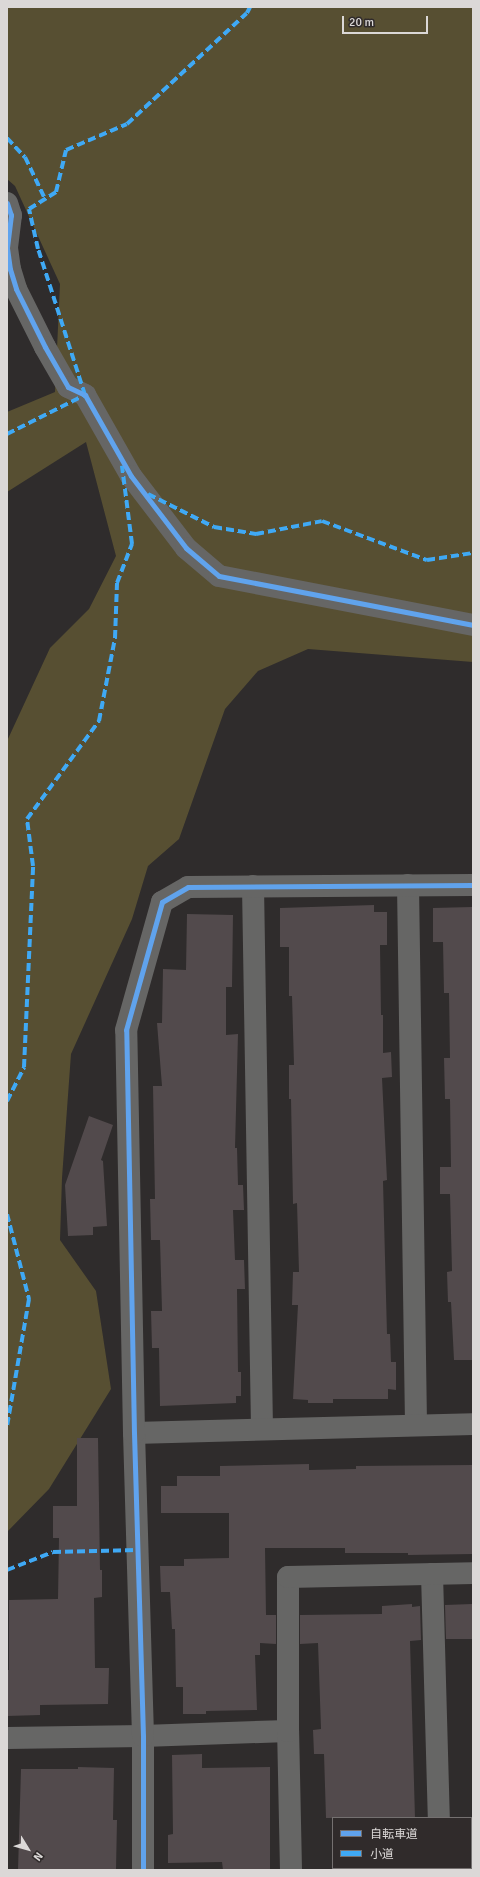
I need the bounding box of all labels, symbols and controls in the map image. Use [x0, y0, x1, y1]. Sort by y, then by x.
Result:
scale bar [344, 8, 430, 34]
text: 20 m [349, 15, 374, 30]
legend [332, 1817, 472, 1869]
text: 自転車道 [370, 1827, 418, 1842]
north arrow [8, 1829, 48, 1869]
text: 小道 [370, 1847, 394, 1862]
text: N [30, 1850, 45, 1863]

